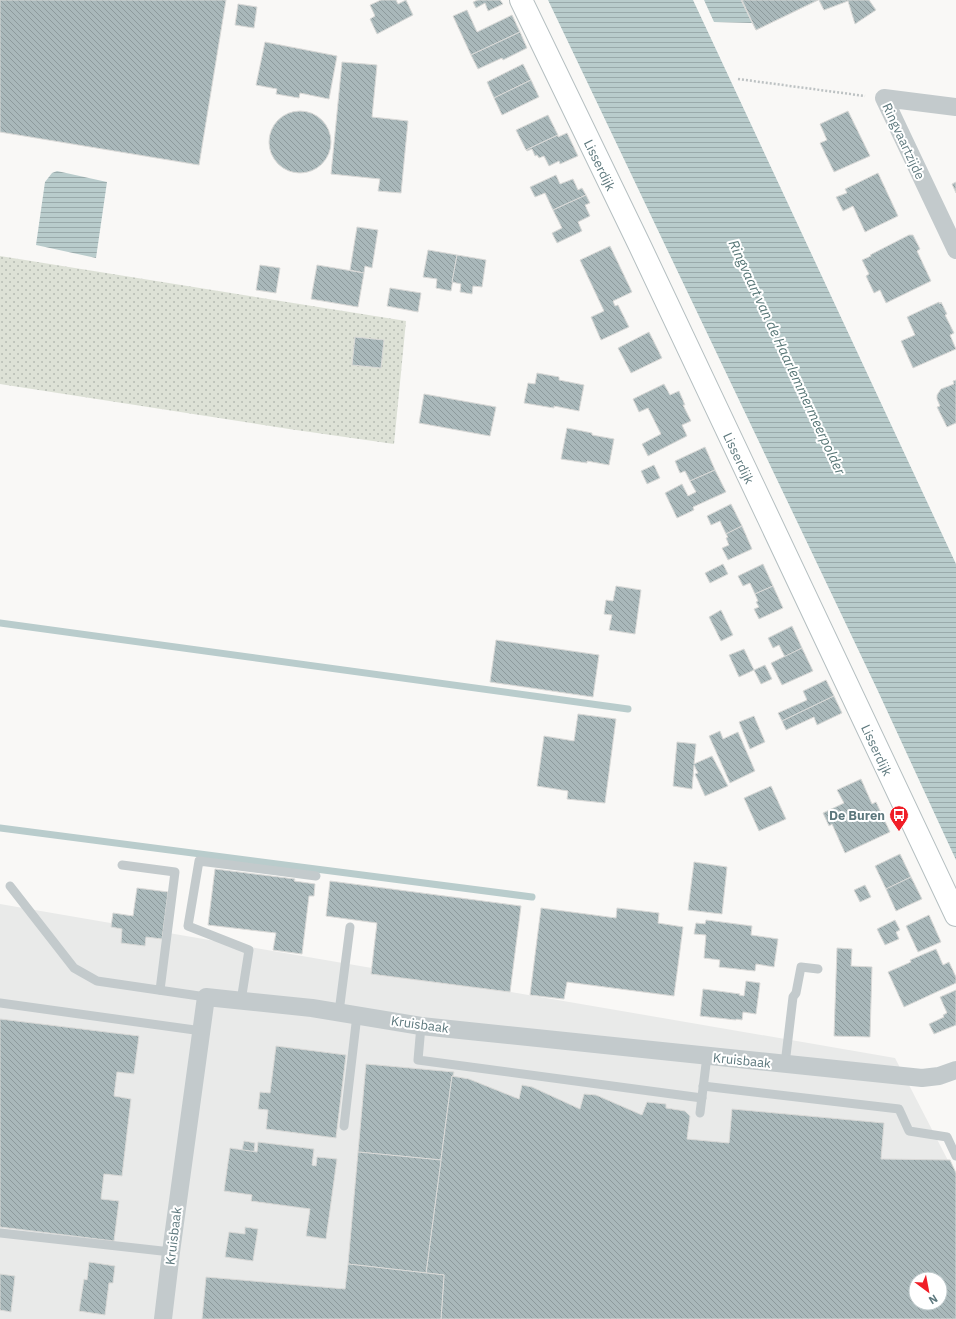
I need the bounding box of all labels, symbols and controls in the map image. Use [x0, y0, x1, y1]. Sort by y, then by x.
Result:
street label: Ringvaartzijde [878, 100, 929, 182]
street label: Lisserdijk [580, 137, 619, 194]
water label: Ringvaart van de Haarlemmermeerpolder [725, 237, 850, 478]
street label: Lisserdijk [719, 430, 758, 487]
street label: Lisserdijk [857, 722, 896, 779]
bus stop icon: De Buren [888, 804, 910, 832]
place label: De Buren [829, 807, 885, 824]
street label: Kruisbaak [390, 1012, 450, 1037]
street label: Kruisbaak [712, 1049, 772, 1072]
street label: Kruisbaak [162, 1206, 185, 1266]
north arrow [908, 1271, 948, 1311]
text: N [926, 1291, 940, 1308]

